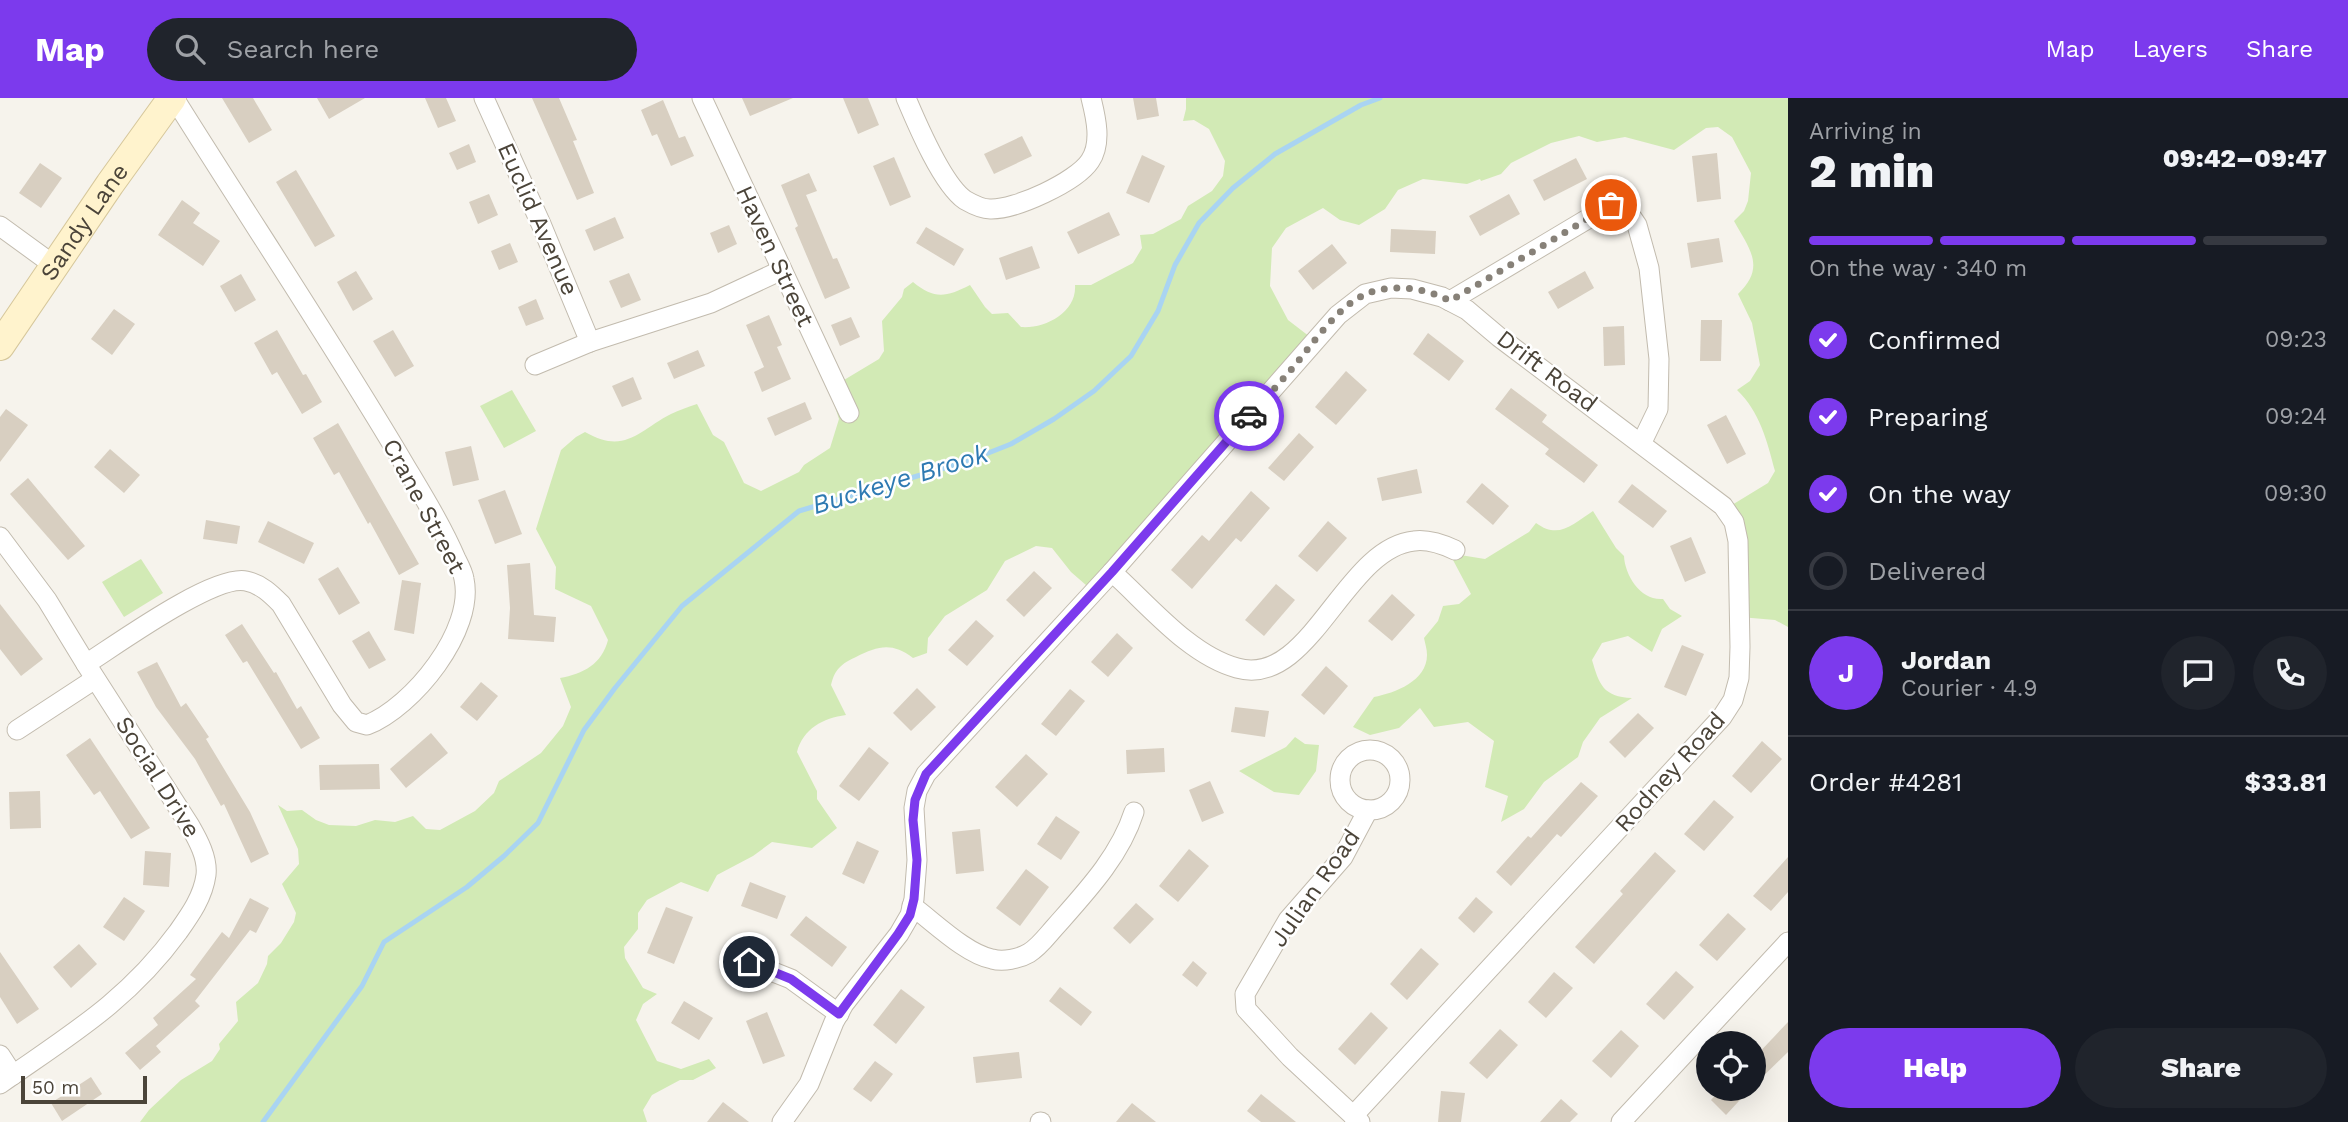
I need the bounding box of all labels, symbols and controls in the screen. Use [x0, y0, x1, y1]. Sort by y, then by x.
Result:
search box [147, 18, 637, 81]
text: Map [35, 30, 105, 69]
icon: search [171, 30, 209, 68]
text: Search here [227, 34, 379, 64]
text: Map [2046, 35, 2094, 63]
text: Layers [2132, 35, 2208, 63]
text: Share [2246, 35, 2313, 63]
text: Arriving in [1809, 118, 1922, 145]
street label: Euclid Avenue [492, 138, 584, 300]
text: 09:42–09:47 [2163, 143, 2327, 173]
text: 2 min [1809, 144, 1934, 198]
street label: Sandy Lane [35, 158, 134, 286]
pin [1581, 175, 1641, 235]
street label: Haven Street [730, 181, 820, 331]
icon: bag [1592, 186, 1630, 224]
text: On the way · 340 m [1809, 255, 2027, 282]
icon: check [1809, 321, 1847, 359]
street label: Drift Road [1491, 324, 1603, 418]
text: Confirmed [1868, 325, 2001, 355]
text: 09:23 [2265, 326, 2327, 353]
courier [1214, 381, 1284, 451]
icon: car [1230, 397, 1268, 435]
icon: check [1809, 398, 1847, 436]
text: Preparing [1868, 402, 1988, 432]
text: 09:24 [2265, 403, 2327, 430]
street label: Crane Street [377, 434, 471, 578]
water label: Buckeye Brook [808, 438, 993, 520]
icon: check [1809, 475, 1847, 513]
text: On the way [1868, 479, 2011, 509]
text: 09:30 [2264, 480, 2327, 507]
text: Delivered [1868, 556, 1987, 586]
button: chat [2161, 636, 2235, 710]
button: phone [2253, 636, 2327, 710]
text: Jordan [1901, 645, 1991, 675]
text: J [1838, 658, 1854, 688]
text: Courier · 4.9 [1901, 675, 2037, 702]
street label: Rodney Road [1609, 706, 1731, 838]
street label: Social Drive [110, 711, 206, 843]
text: Order #4281 [1809, 767, 1963, 797]
text: $33.81 [2244, 767, 2327, 797]
street label: Julian Road [1264, 824, 1366, 952]
pin [719, 932, 779, 992]
icon: home [730, 943, 768, 981]
button: Help [1809, 1028, 2061, 1108]
button: Share [2075, 1028, 2327, 1108]
map controls [1696, 1031, 1766, 1101]
button: locate [1696, 1031, 1766, 1101]
scale bar [21, 1073, 147, 1105]
text: 50 m [32, 1076, 79, 1099]

